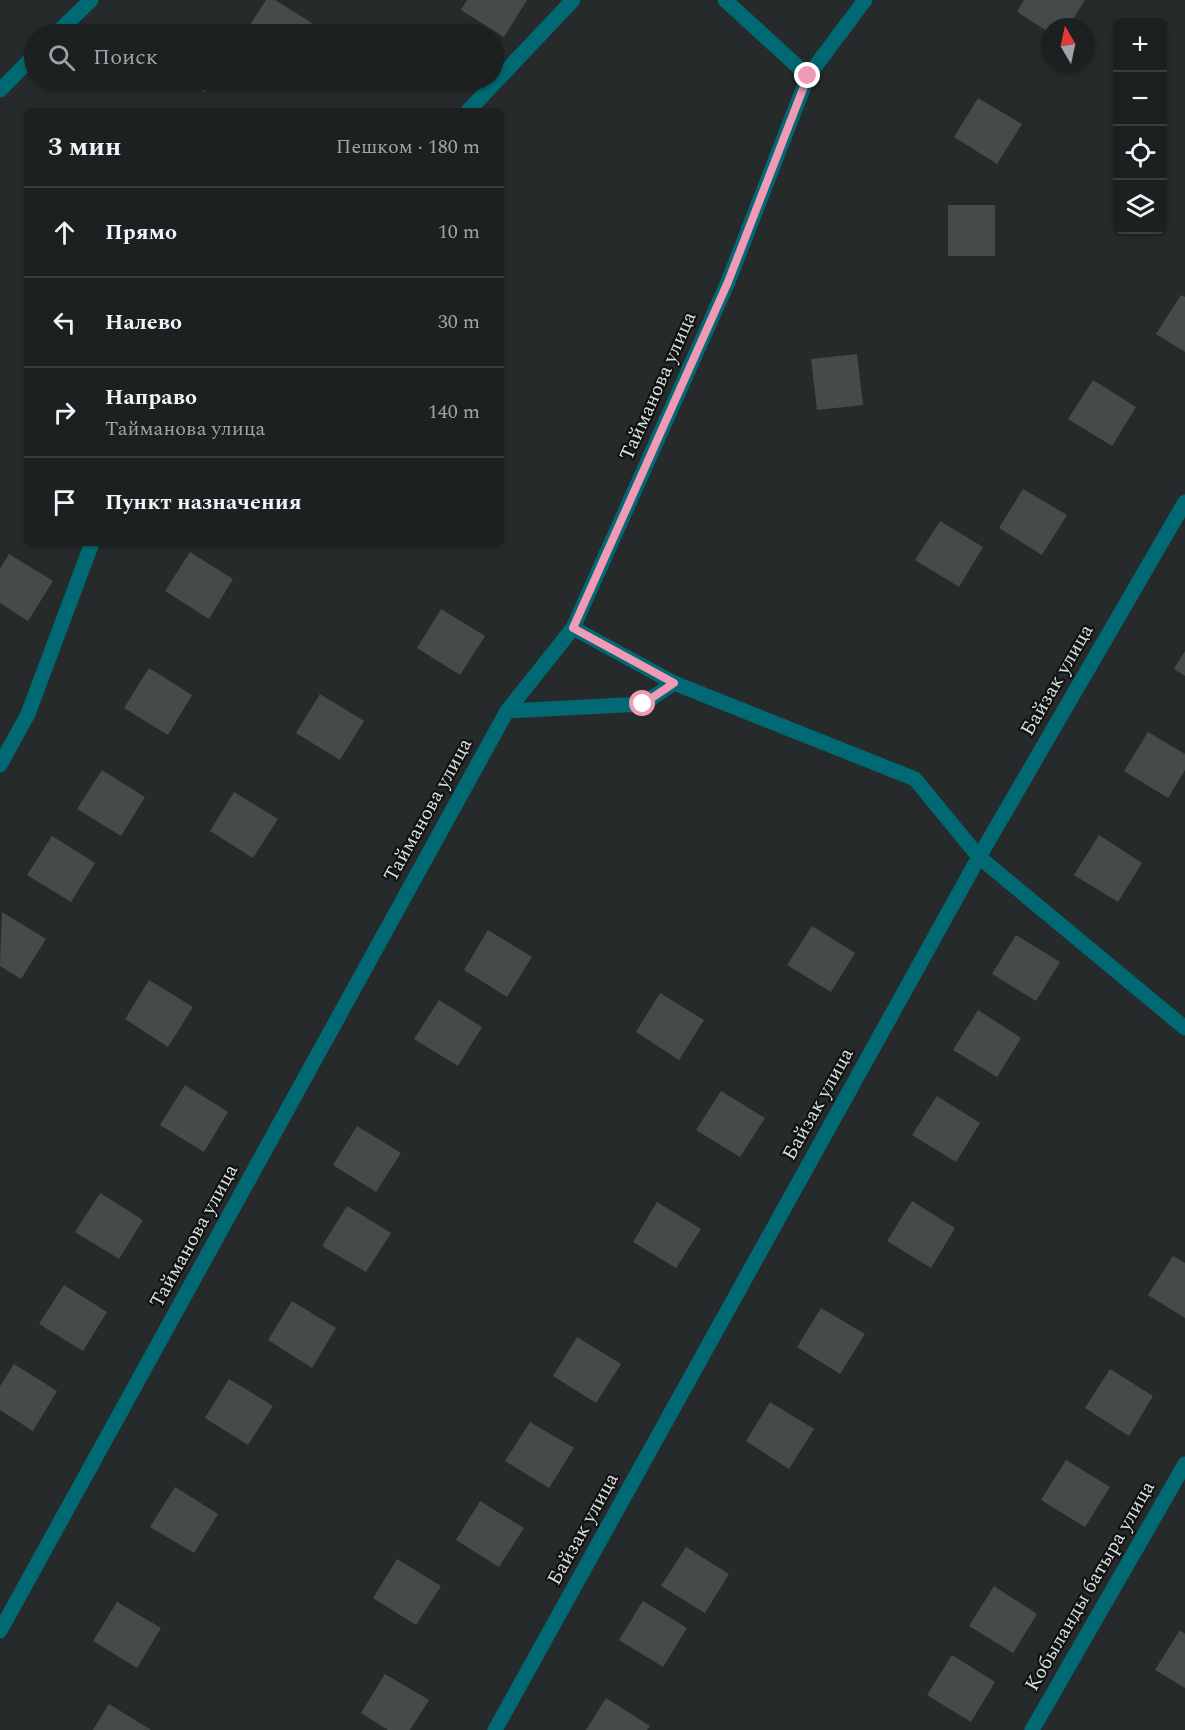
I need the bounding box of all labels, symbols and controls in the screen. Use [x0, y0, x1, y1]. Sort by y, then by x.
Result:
north arrow [1041, 18, 1095, 72]
map controls [1113, 18, 1167, 234]
button: + [1113, 18, 1167, 72]
search box [24, 24, 504, 90]
icon: search [45, 41, 78, 74]
text: Поиск [93, 41, 158, 74]
route end [794, 62, 820, 88]
button: − [1113, 72, 1167, 126]
button: locate [1113, 126, 1167, 180]
text: 3 мин [48, 127, 121, 167]
text: Пешком · 180 m [336, 132, 480, 162]
button: layers [1113, 180, 1167, 234]
icon: ahead [48, 216, 81, 249]
text: Прямо [105, 216, 177, 249]
text: 10 m [438, 217, 480, 247]
icon: left [48, 306, 81, 339]
text: Налево [105, 306, 182, 339]
street label: Тайманова улица [612, 306, 704, 465]
text: 30 m [438, 307, 480, 337]
text: Направо [105, 381, 197, 414]
icon: right [48, 396, 81, 429]
text: 140 m [428, 397, 480, 427]
text: Тайманова улица [105, 414, 265, 444]
icon: arrive [48, 486, 81, 519]
text: Пункт назначения [105, 486, 302, 519]
street label: Байзак улица [1013, 618, 1101, 741]
route start [629, 690, 655, 716]
street label: Тайманова улица [376, 732, 480, 887]
street label: Байзак улица [775, 1042, 861, 1166]
street label: Тайманова улица [142, 1158, 246, 1313]
street label: Байзак улица [540, 1467, 626, 1591]
street label: Кобыланды батыра улица [1017, 1475, 1163, 1697]

